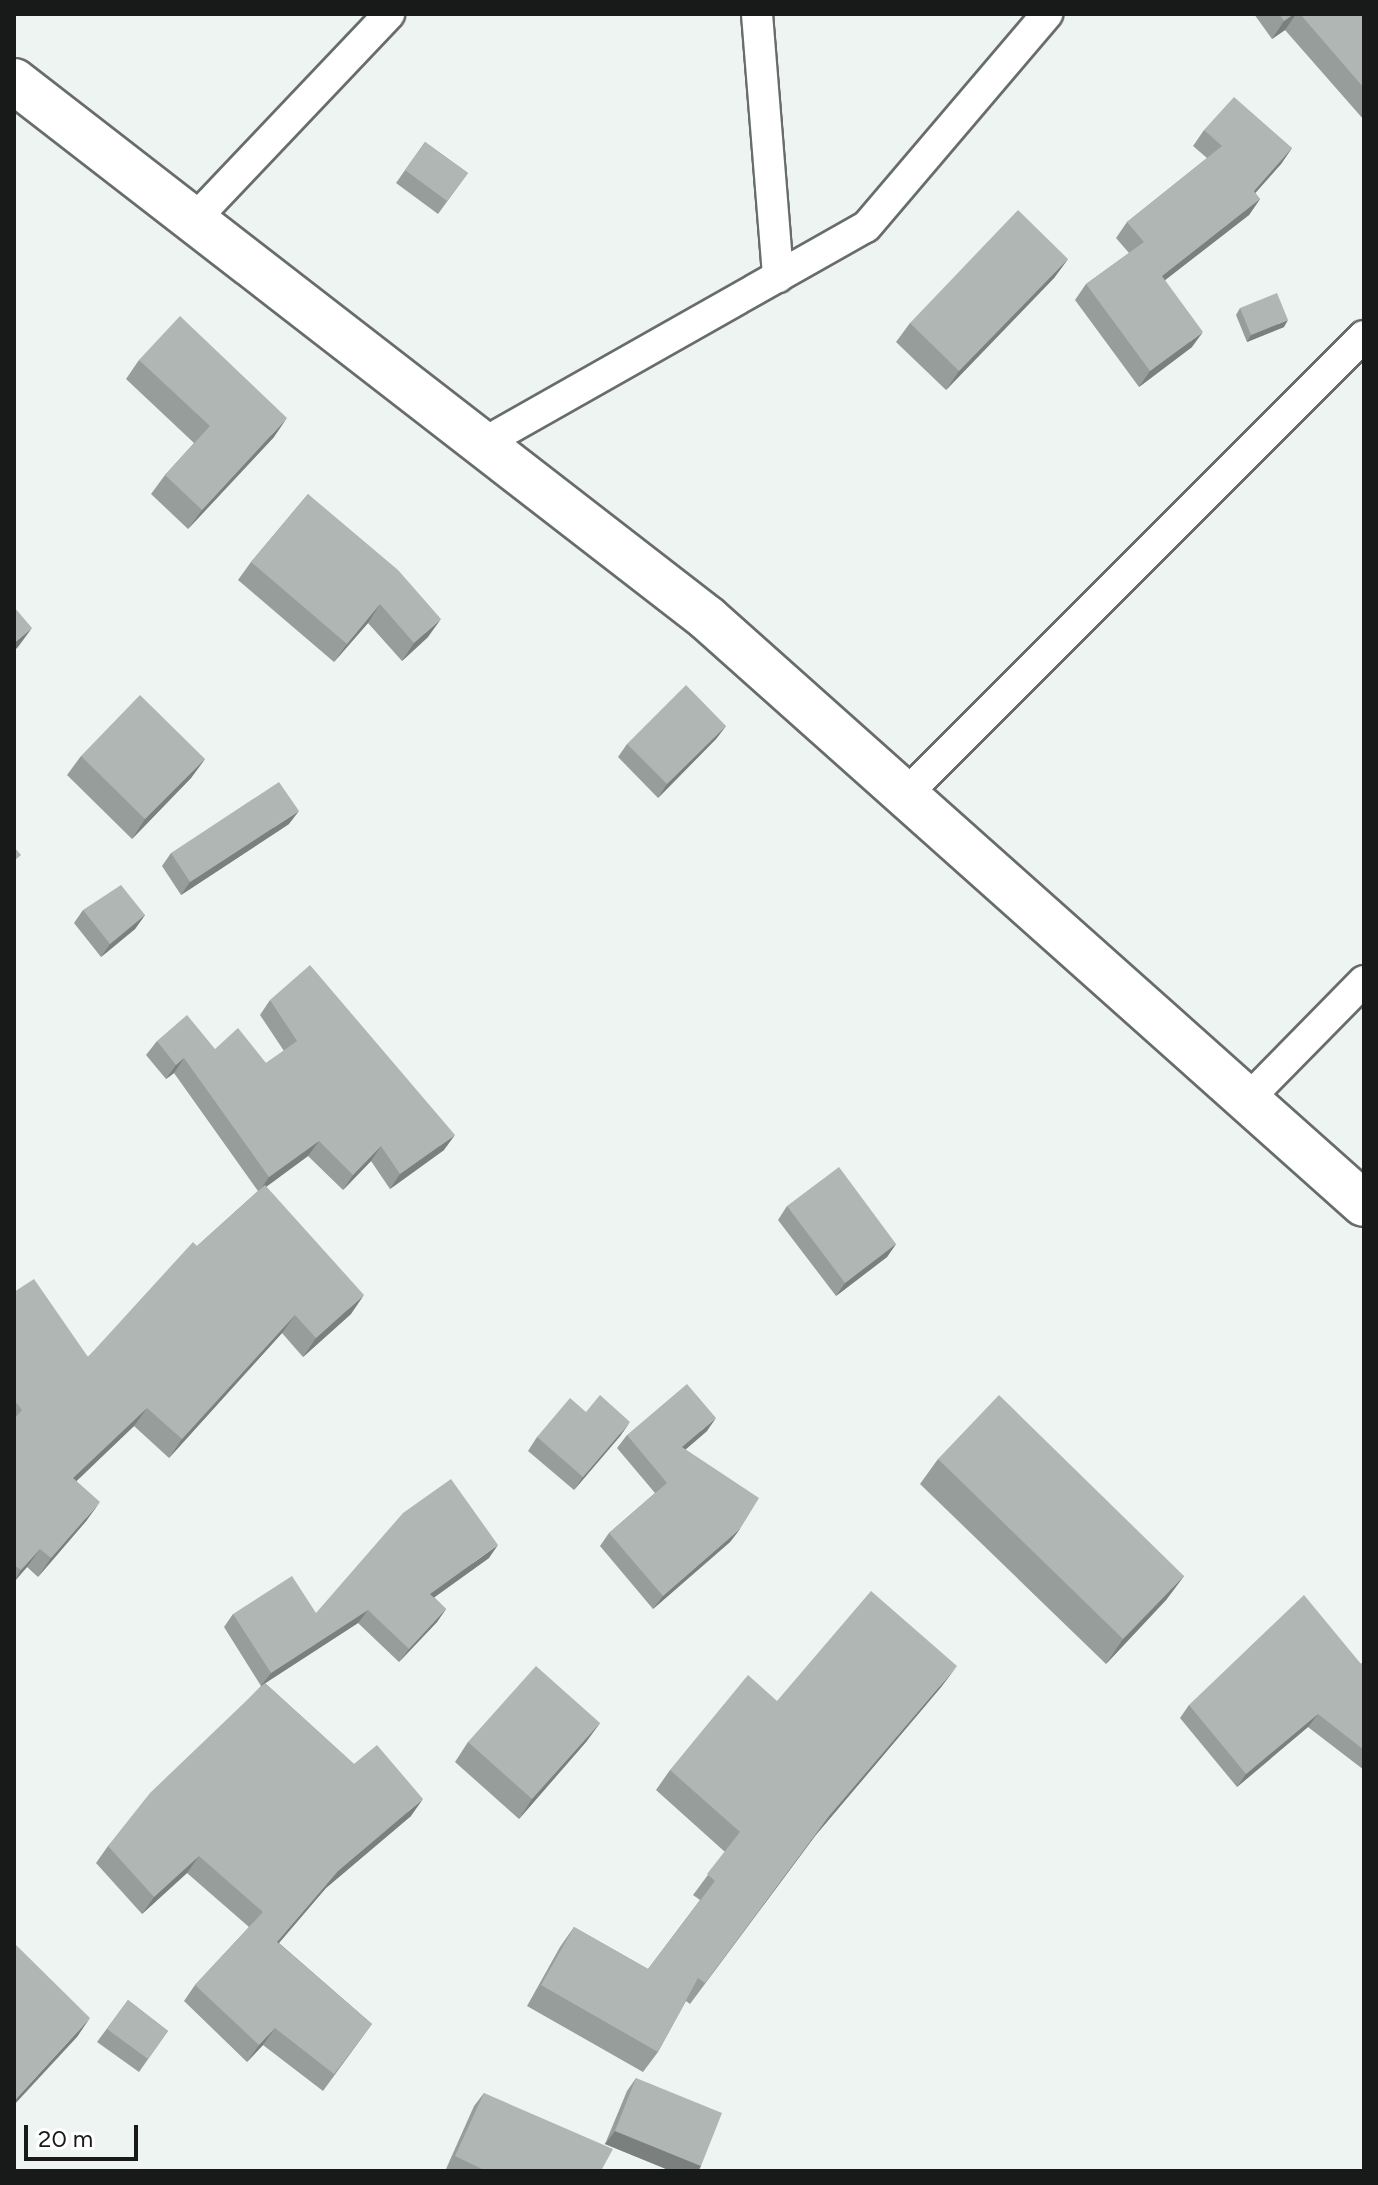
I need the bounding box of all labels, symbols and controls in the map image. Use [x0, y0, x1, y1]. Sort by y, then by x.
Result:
scale bar [28, 2109, 142, 2159]
text: 20 m [38, 2124, 93, 2153]

